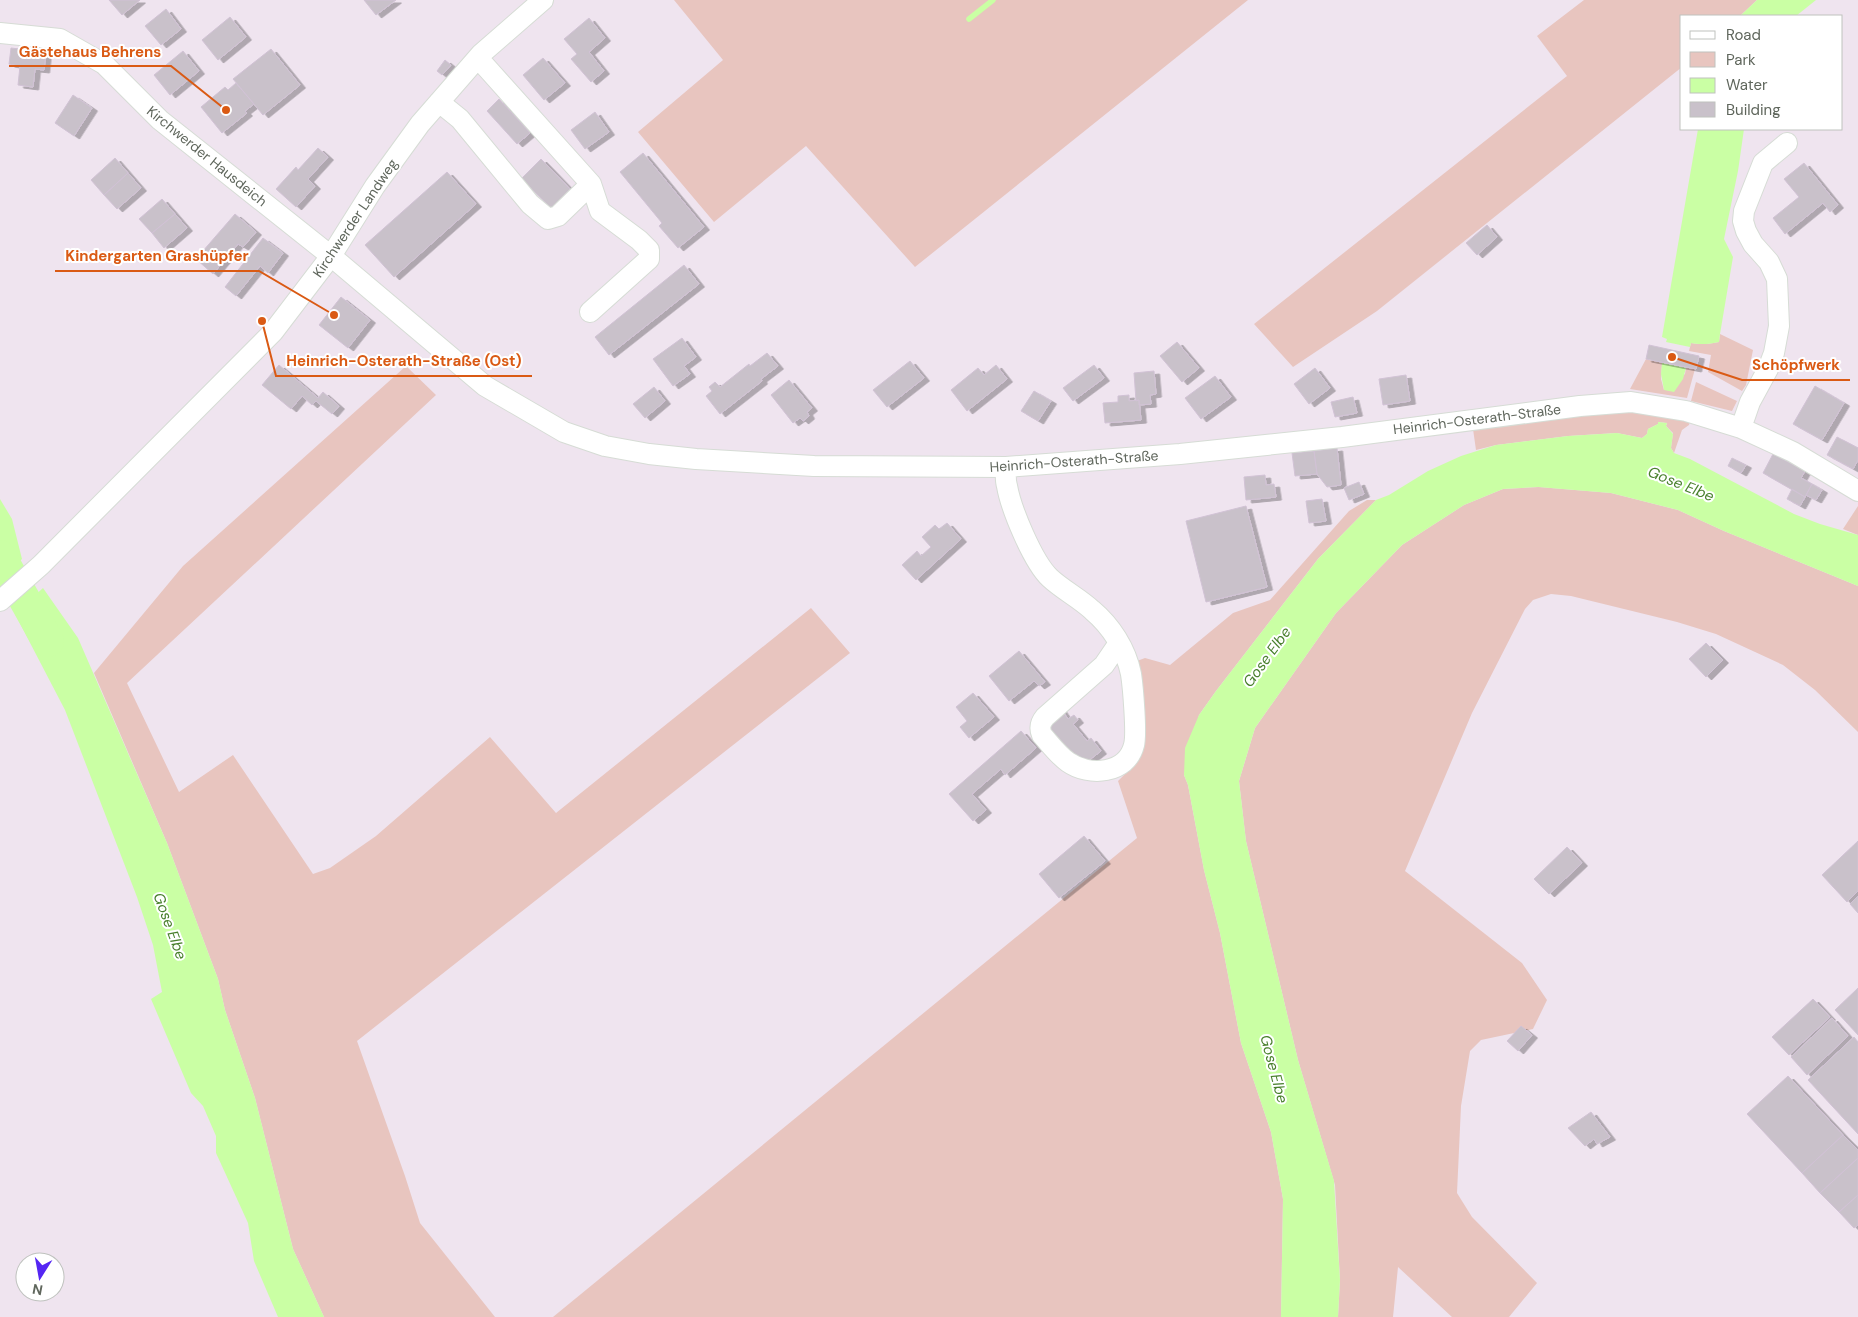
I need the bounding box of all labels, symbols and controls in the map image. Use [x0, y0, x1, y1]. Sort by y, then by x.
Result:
legend [1680, 15, 1843, 130]
text: Road [1726, 25, 1761, 45]
callout: Gästehaus Behrens [9, 36, 171, 66]
text: Gästehaus Behrens [19, 42, 161, 62]
text: Park [1726, 50, 1756, 70]
text: Water [1726, 75, 1768, 95]
text: Building [1726, 100, 1781, 120]
street label: Kirchwerder Hausdeich [143, 102, 271, 210]
street label: Kirchwerder Landweg [309, 155, 402, 281]
callout: Kindergarten Grashüpfer [55, 241, 259, 271]
text: Kindergarten Grashüpfer [65, 246, 249, 266]
callout: Heinrich-Osterath-Straße (Ost) [276, 346, 532, 376]
callout: Schöpfwerk [1742, 350, 1850, 380]
text: Heinrich-Osterath-Straße (Ost) [286, 351, 522, 371]
text: Schöpfwerk [1752, 355, 1840, 375]
street label: Heinrich-Osterath-Straße [1392, 400, 1562, 438]
street label: Heinrich-Osterath-Straße [989, 446, 1159, 476]
water label: Gose Elbe [1645, 462, 1718, 507]
water label: Gose Elbe [1238, 623, 1296, 691]
water label: Gose Elbe [149, 890, 191, 963]
water label: Gose Elbe [1255, 1033, 1293, 1106]
north arrow [15, 1252, 65, 1302]
text: N [31, 1280, 44, 1300]

